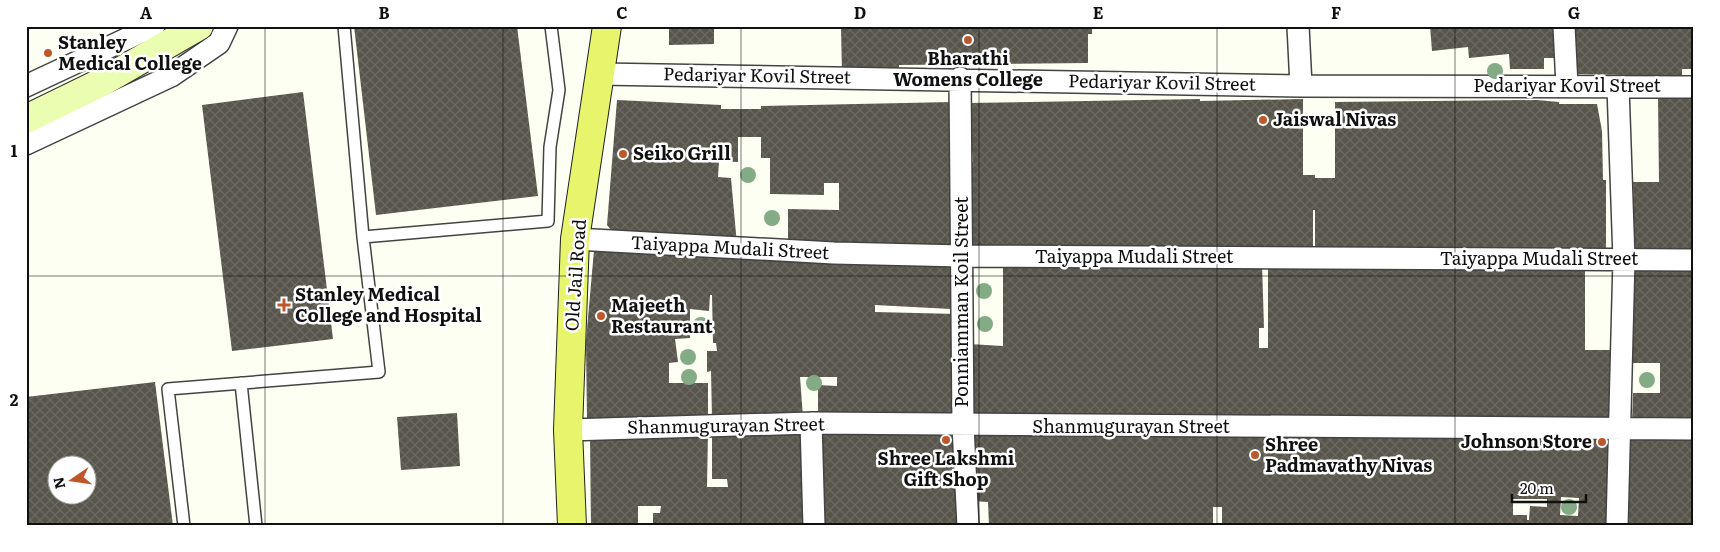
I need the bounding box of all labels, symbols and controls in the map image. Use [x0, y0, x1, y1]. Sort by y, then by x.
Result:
text: A [140, 0, 152, 24]
text: B [378, 0, 390, 24]
text: C [616, 0, 628, 24]
text: D [854, 0, 866, 24]
text: E [1093, 0, 1104, 24]
text: F [1331, 0, 1341, 24]
text: G [1568, 0, 1580, 24]
place label: Stanley Medical College [58, 28, 202, 76]
marker: Bharathi Womens College [962, 34, 974, 46]
place label: Bharathi Womens College [893, 44, 1043, 92]
marker: Stanley Medical College [42, 47, 54, 59]
street label: Pedariyar Kovil Street [663, 59, 852, 90]
street label: Pedariyar Kovil Street [1068, 66, 1257, 97]
street label: Pedariyar Kovil Street [1473, 71, 1662, 98]
place label: Jaiswal Nivas [1273, 105, 1396, 132]
marker: Jaiswal Nivas [1257, 114, 1269, 126]
text: 1 [11, 138, 18, 162]
place label: Seiko Grill [633, 139, 731, 166]
marker: Seiko Grill [617, 148, 629, 160]
street label: Ponniamman Koil Street [947, 196, 974, 408]
street label: Old Jail Road [557, 218, 592, 332]
street label: Taiyappa Mudali Street [630, 228, 831, 265]
street label: Taiyappa Mudali Street [1035, 242, 1234, 269]
street label: Taiyappa Mudali Street [1440, 244, 1639, 271]
place label: Stanley Medical College and Hospital [295, 280, 482, 328]
place label: Majeeth Restaurant [611, 291, 713, 339]
marker: Stanley Medical College and Hospital [277, 298, 291, 312]
marker: Majeeth Restaurant [595, 310, 607, 322]
text: 2 [10, 387, 19, 411]
street label: Shanmugurayan Street [627, 409, 826, 440]
street label: Shanmugurayan Street [1032, 412, 1231, 439]
place label: Johnson Store [1461, 427, 1592, 454]
place label: Shree Padmavathy Nivas [1265, 430, 1432, 478]
marker: Shree Lakshmi Gift Shop [940, 434, 952, 446]
marker: Johnson Store [1596, 436, 1608, 448]
place label: Shree Lakshmi Gift Shop [878, 444, 1015, 492]
marker: Shree Padmavathy Nivas [1249, 449, 1261, 461]
north arrow [48, 454, 98, 504]
scale bar [1512, 472, 1586, 504]
text: N [47, 475, 69, 491]
text: 20 m [1520, 476, 1554, 499]

